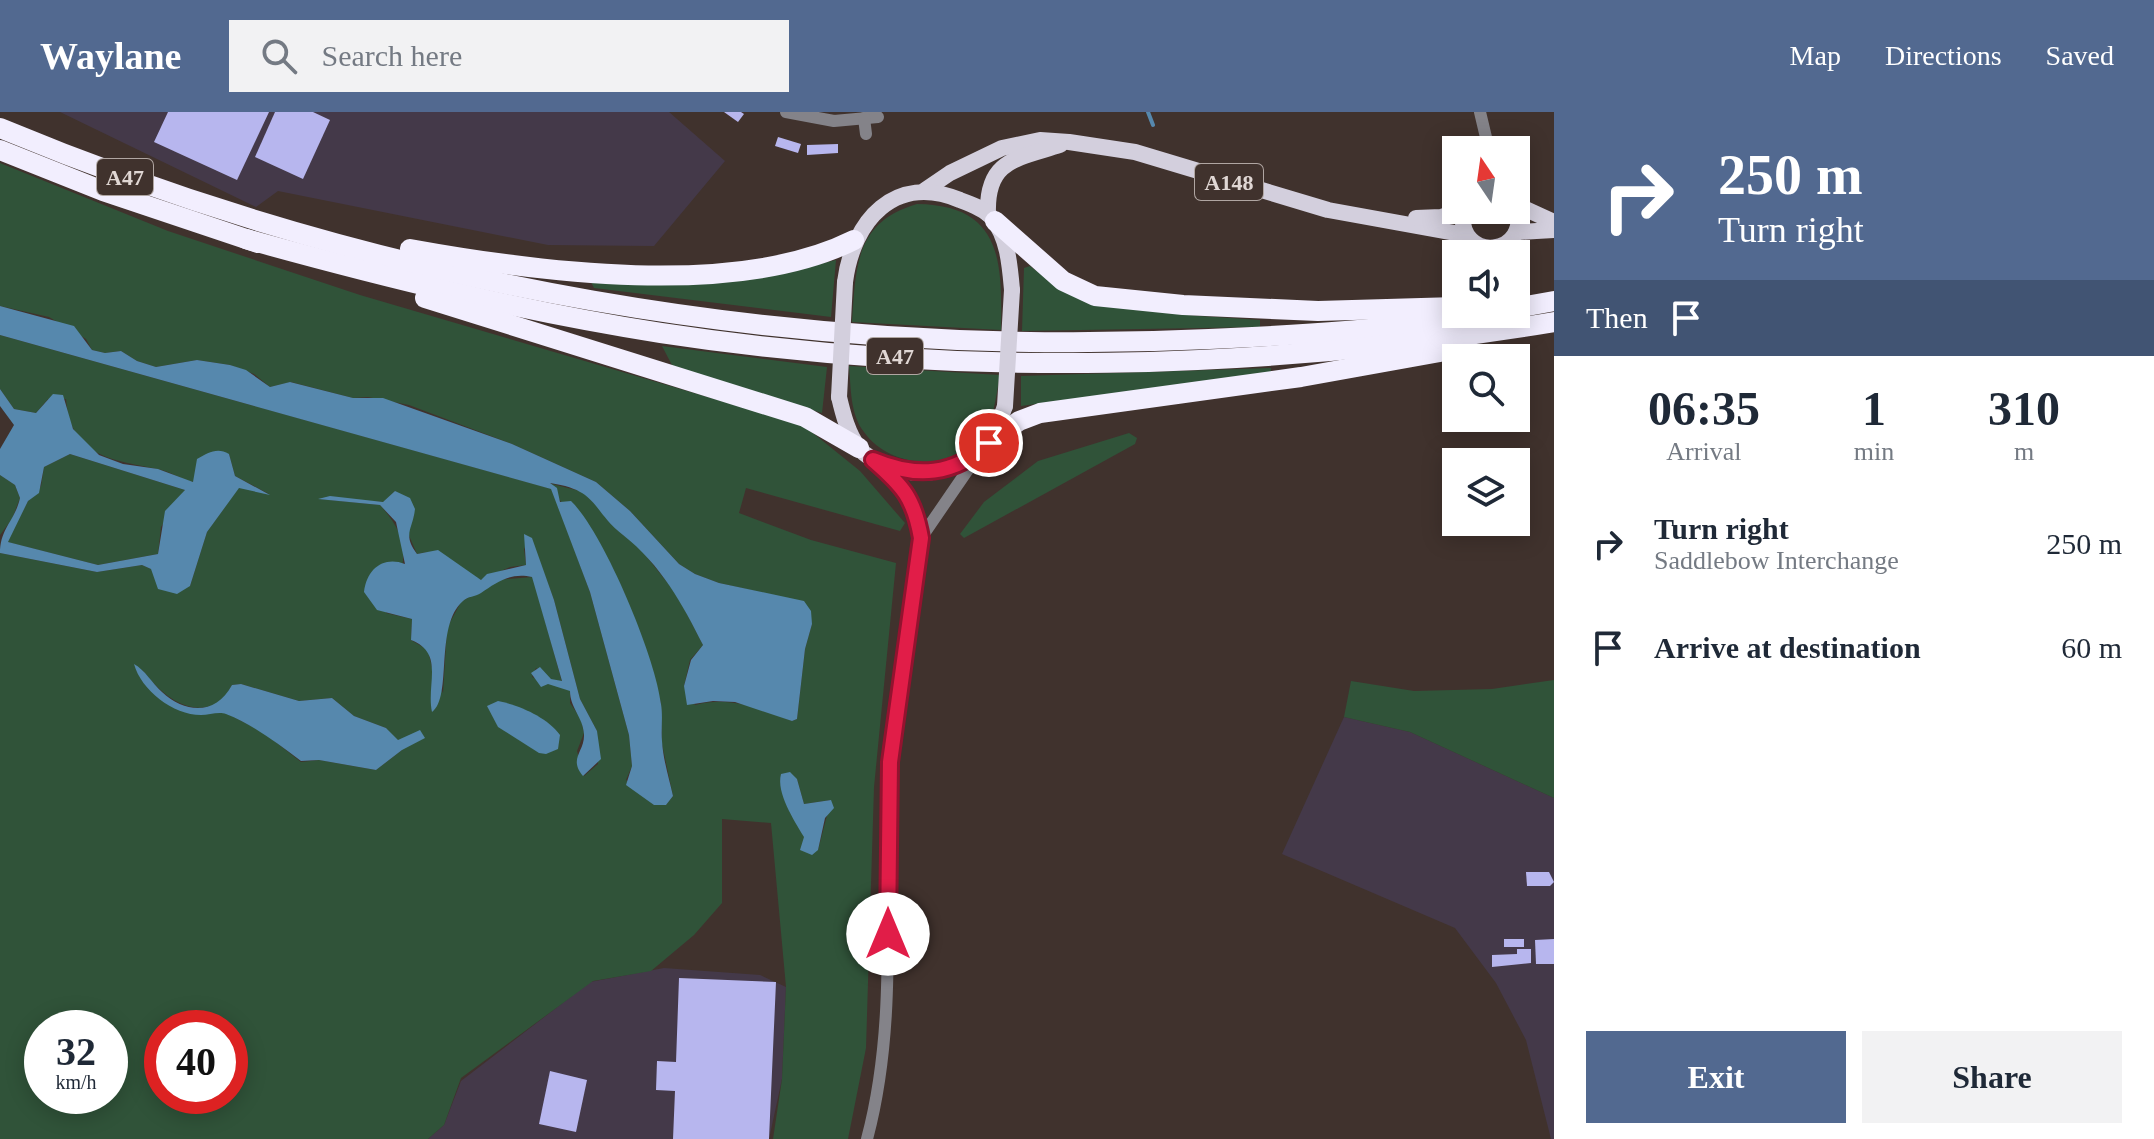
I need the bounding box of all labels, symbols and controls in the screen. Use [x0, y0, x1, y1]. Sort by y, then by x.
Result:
search box [229, 20, 789, 92]
icon: search [257, 34, 301, 78]
text: Waylane [40, 35, 181, 77]
text: Search here [321, 39, 462, 72]
text: Map [1790, 40, 1841, 71]
text: Directions [1885, 40, 2002, 71]
text: Saved [2046, 40, 2114, 71]
north arrow [1442, 136, 1530, 224]
map controls [1442, 136, 1530, 536]
icon: right [1586, 144, 1690, 248]
text: 250 m [1718, 144, 1863, 206]
road number: A47 [97, 159, 153, 195]
road number: A148 [1195, 164, 1263, 200]
text: Turn right [1718, 210, 1864, 250]
button: sound [1442, 240, 1530, 328]
icon: arrive [1664, 296, 1708, 340]
text: Then [1586, 301, 1648, 334]
road number: A47 [867, 338, 923, 374]
button: search [1442, 344, 1530, 432]
text: 06:35 [1648, 382, 1760, 435]
text: 1 [1862, 382, 1886, 435]
text: 310 [1988, 382, 2060, 435]
pin [955, 409, 1023, 477]
icon: arrive [967, 421, 1011, 465]
text: Arrival [1666, 437, 1741, 466]
text: min [1854, 437, 1894, 466]
text: m [2014, 437, 2034, 466]
button: layers [1442, 448, 1530, 536]
text: Turn right [1654, 512, 1789, 545]
icon: right [1586, 522, 1630, 566]
text: 250 m [2046, 527, 2122, 560]
text: Saddlebow Interchange [1654, 546, 1899, 575]
icon: arrive [1586, 626, 1630, 670]
text: Arrive at destination [1654, 631, 1921, 664]
text: 60 m [2061, 631, 2122, 664]
position arrow [846, 892, 930, 976]
speed limit sign: 40 [144, 1010, 248, 1114]
text: 32 [56, 1029, 96, 1074]
button: Exit [1586, 1031, 1846, 1123]
button: Share [1862, 1031, 2122, 1123]
text: km/h [55, 1071, 97, 1093]

